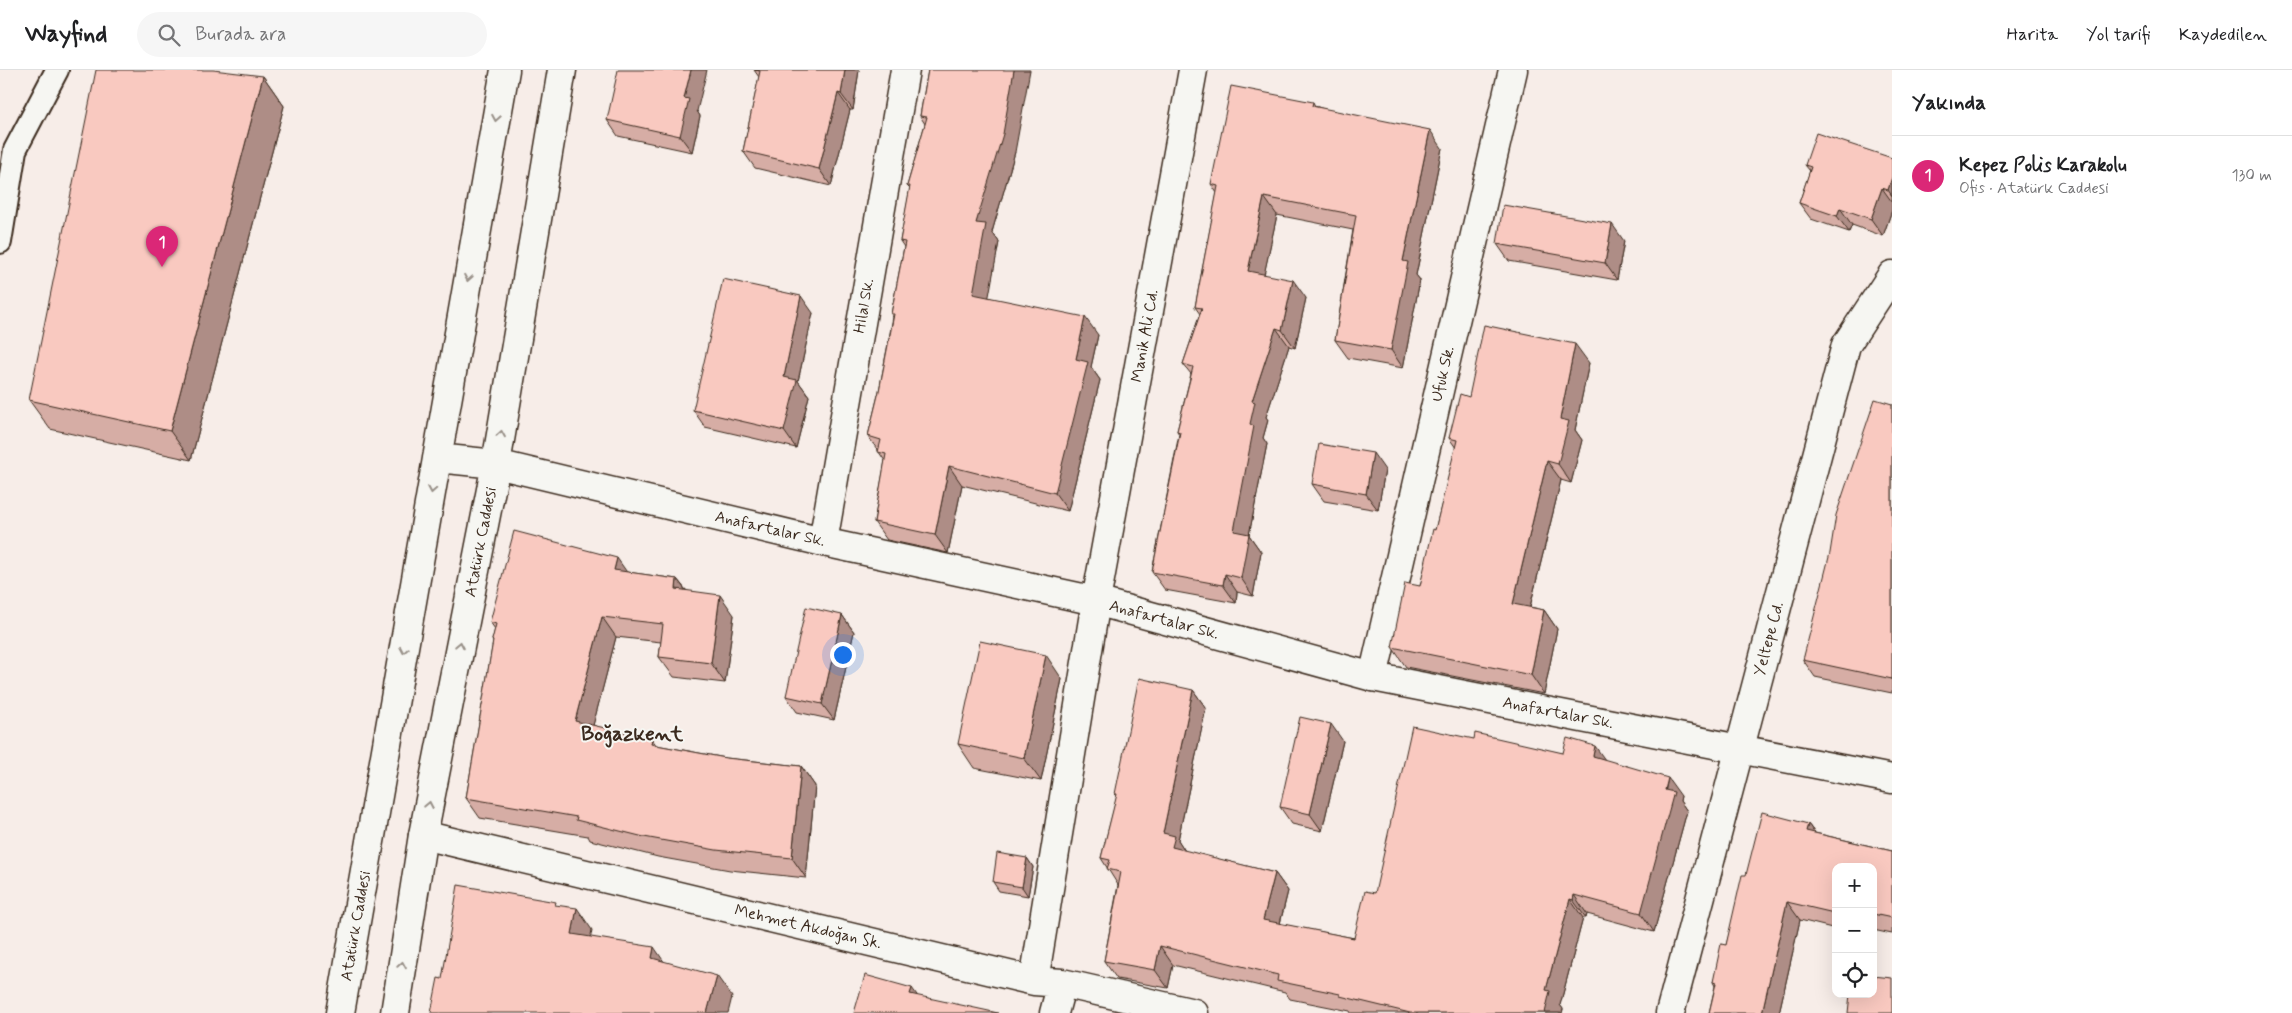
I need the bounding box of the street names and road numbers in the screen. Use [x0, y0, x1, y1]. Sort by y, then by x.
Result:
street label: Hilal Sk. [849, 277, 879, 335]
street label: Manik Ali Cd. [1126, 288, 1164, 384]
street label: Ufuk Sk. [1426, 344, 1460, 404]
street label: Atatürk Caddesi [460, 485, 502, 599]
street label: Anafartalar Sk. [713, 506, 827, 552]
street label: Anafartalar Sk. [1107, 595, 1221, 645]
street label: Yeltepe Cd. [1749, 599, 1789, 679]
street label: Anafartalar Sk. [1501, 692, 1615, 734]
street label: Atatürk Caddesi [336, 869, 376, 983]
street label: Mehmet Akdoğan Sk. [732, 900, 884, 954]

